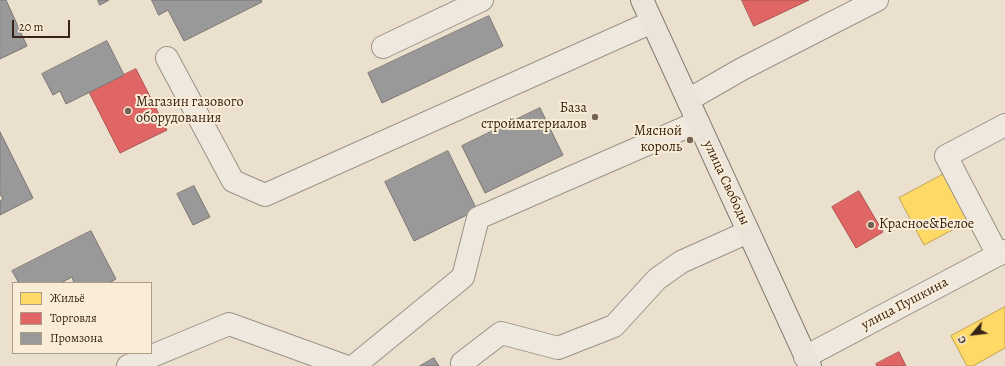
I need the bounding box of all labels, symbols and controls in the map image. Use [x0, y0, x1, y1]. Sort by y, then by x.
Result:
scale bar [14, 12, 72, 38]
text: 20 m [19, 19, 43, 35]
place label: Магазин газового оборудования [136, 95, 244, 128]
place label: База стройматериалов [481, 101, 587, 134]
marker: Магазин газового оборудования [123, 106, 133, 116]
marker: База стройматериалов [590, 112, 600, 122]
place label: Мясной король [634, 124, 682, 156]
marker: Мясной король [685, 135, 695, 145]
street label: улица Свободы [699, 138, 753, 228]
place label: Красное&Белое [879, 217, 974, 233]
marker: Красное&Белое [866, 220, 876, 230]
street label: улица Пушкина [859, 274, 951, 334]
legend [12, 282, 152, 354]
text: Жильё [50, 290, 85, 306]
text: Торговля [50, 310, 97, 326]
north arrow [953, 314, 993, 354]
text: Промзона [50, 330, 103, 346]
text: С [954, 333, 970, 346]

